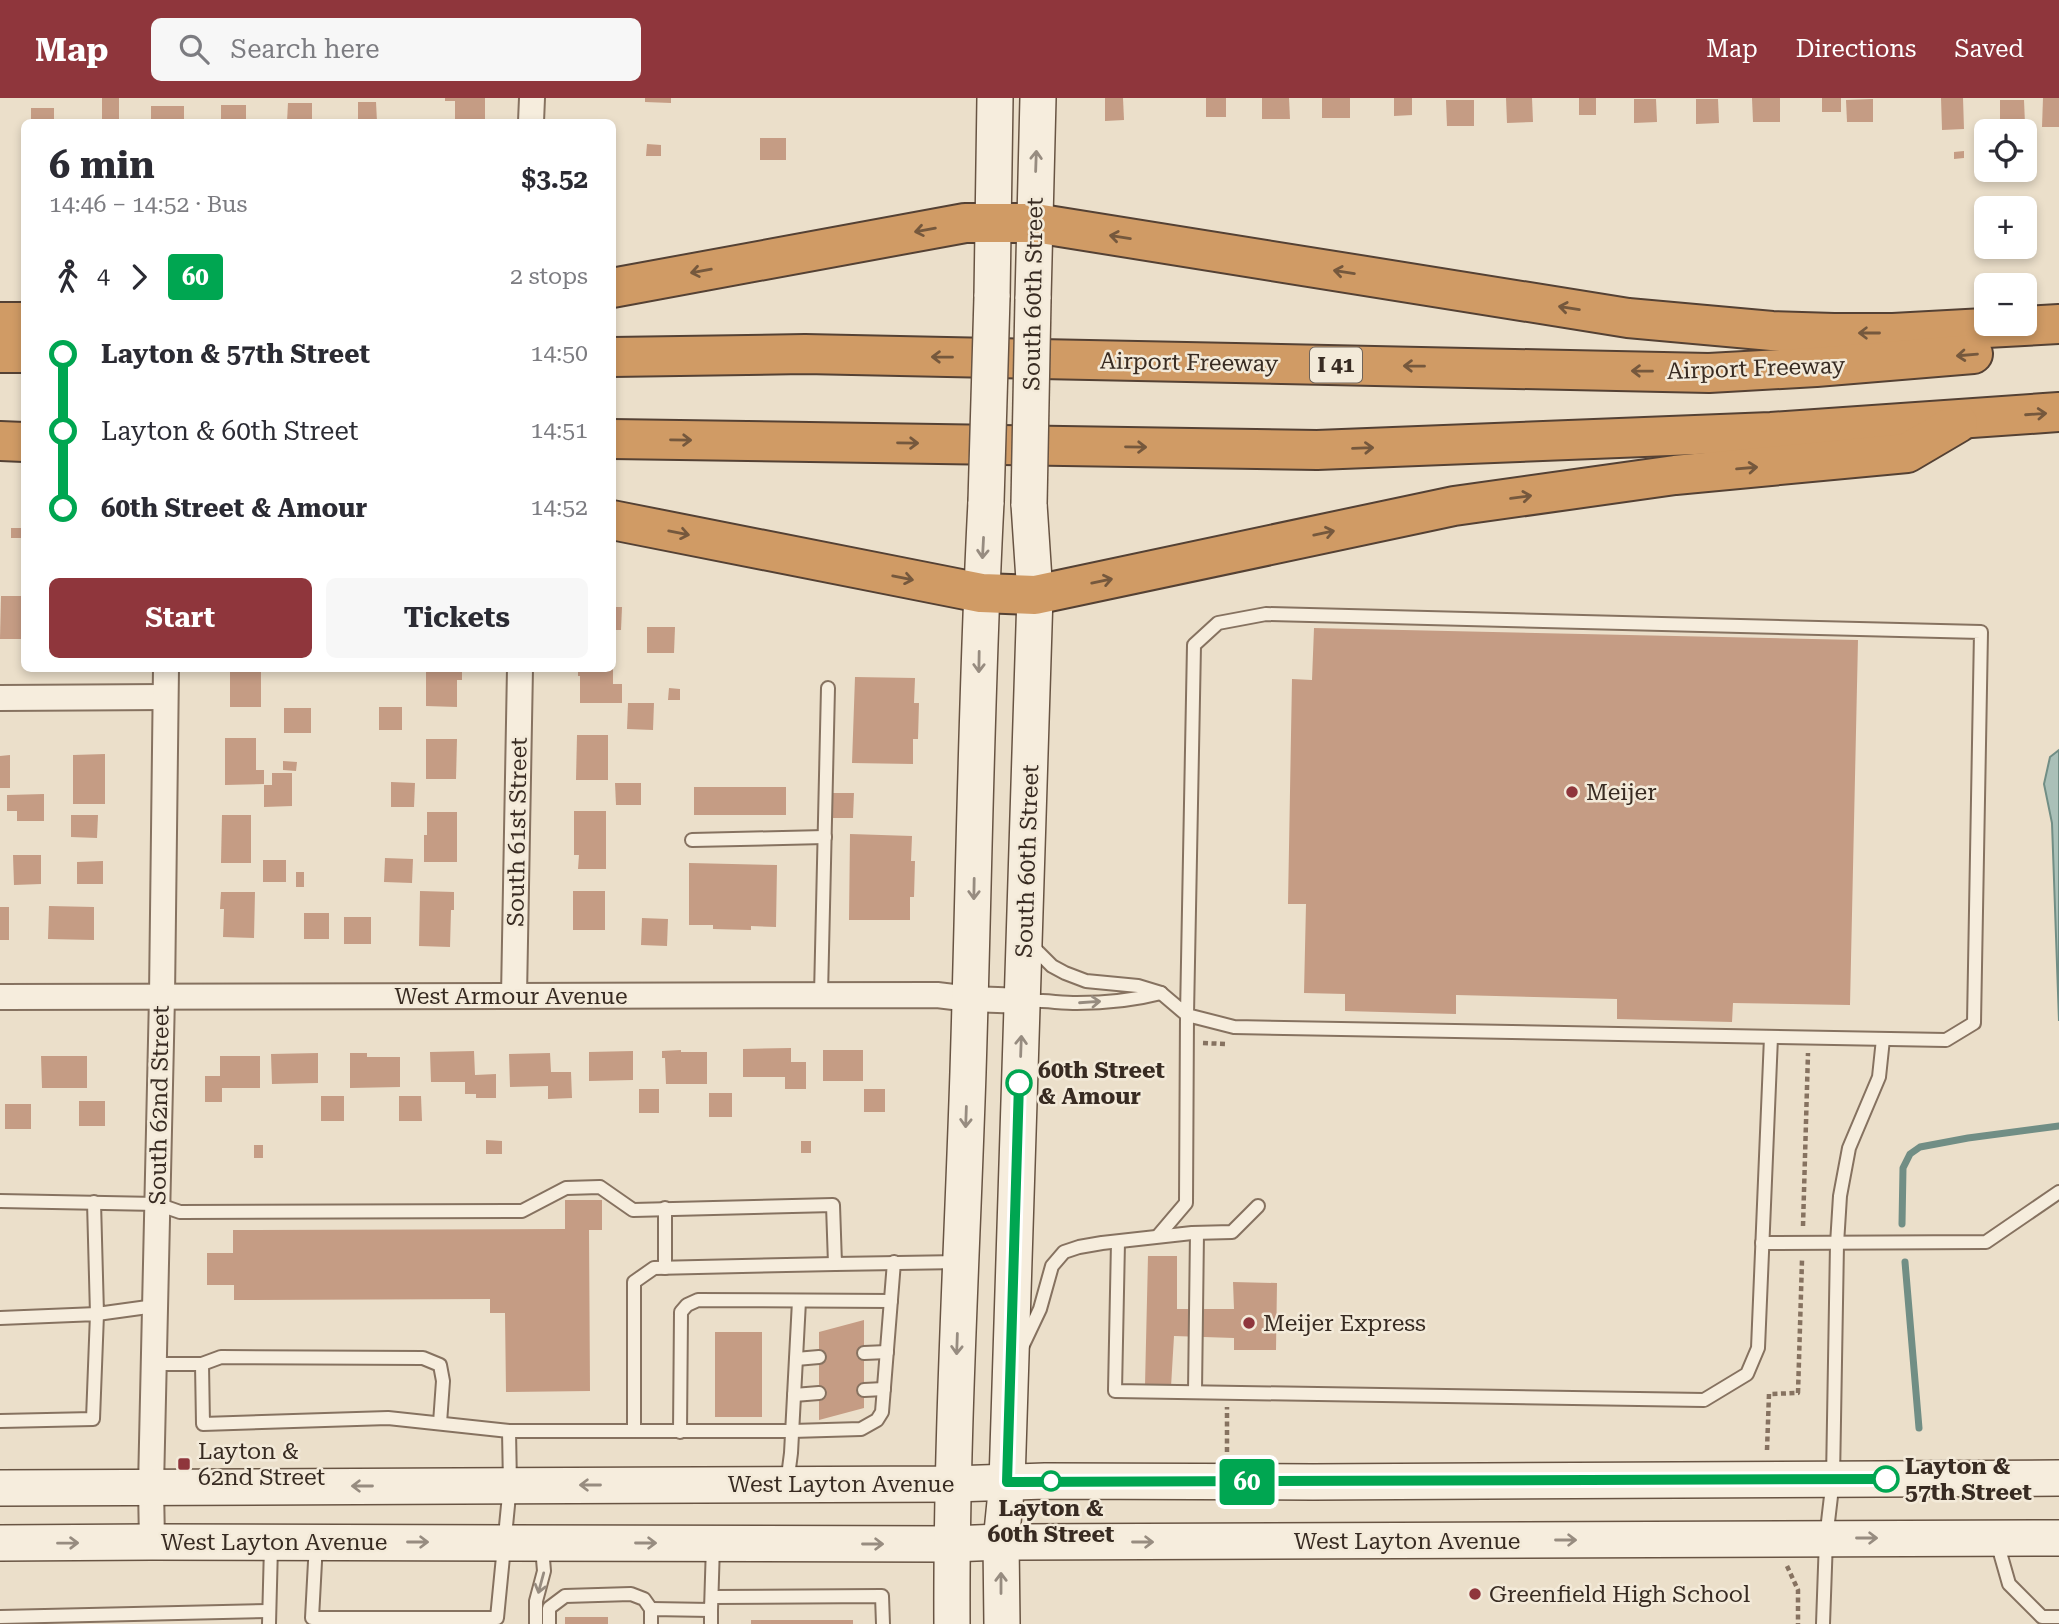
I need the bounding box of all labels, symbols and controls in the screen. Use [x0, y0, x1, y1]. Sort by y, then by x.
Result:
search box [151, 18, 641, 81]
text: Map [35, 30, 109, 69]
icon: search [175, 30, 213, 68]
text: Search here [231, 34, 380, 64]
text: Map [1706, 35, 1758, 63]
text: Directions [1796, 35, 1916, 63]
text: Saved [1954, 35, 2024, 63]
map controls [1974, 119, 2037, 336]
button: locate [1974, 119, 2037, 182]
text: 6 min [49, 143, 155, 187]
one-way arrow [1030, 149, 1043, 172]
text: $3.52 [522, 164, 588, 194]
text: 14:46 – 14:52 · Bus [49, 191, 247, 218]
button: + [1974, 196, 2037, 259]
street label: South 60th Street [1018, 197, 1049, 391]
one-way arrow [914, 224, 937, 237]
one-way arrow [1109, 230, 1131, 243]
icon: walk [49, 258, 87, 296]
icon: forward [120, 258, 158, 296]
text: 4 [97, 263, 110, 290]
text: 60 [182, 263, 209, 291]
text: 2 stops [510, 263, 588, 290]
one-way arrow [690, 265, 713, 279]
one-way arrow [1333, 266, 1356, 279]
button: − [1974, 273, 2037, 336]
one-way arrow [1558, 301, 1581, 314]
one-way arrow [1857, 326, 1880, 340]
text: Layton & 57th Street [101, 339, 370, 369]
text: 14:50 [531, 340, 588, 367]
street label: Airport Freeway [1100, 347, 1279, 378]
road number: I 41 [1310, 348, 1362, 382]
one-way arrow [1956, 349, 1978, 362]
one-way arrow [931, 350, 954, 363]
street label: Airport Freeway [1666, 352, 1846, 385]
one-way arrow [1403, 360, 1426, 373]
one-way arrow [1630, 364, 1653, 378]
one-way arrow [2024, 407, 2046, 420]
text: Layton & 60th Street [101, 416, 358, 446]
text: 14:51 [531, 417, 588, 444]
one-way arrow [669, 433, 692, 446]
one-way arrow [896, 436, 919, 449]
one-way arrow [1124, 440, 1147, 453]
one-way arrow [1351, 442, 1374, 455]
one-way arrow [1735, 461, 1758, 474]
one-way arrow [1510, 490, 1532, 503]
text: 60th Street & Amour [101, 493, 367, 523]
text: 14:52 [531, 494, 588, 521]
one-way arrow [1312, 525, 1335, 539]
one-way arrow [667, 527, 690, 541]
one-way arrow [977, 536, 990, 559]
one-way arrow [891, 571, 914, 585]
one-way arrow [1090, 573, 1113, 587]
button: Start [49, 578, 312, 658]
button: Tickets [326, 578, 588, 658]
one-way arrow [973, 650, 986, 673]
street label: South 61st Street [502, 737, 533, 927]
street label: South 60th Street [1011, 763, 1044, 958]
place label: Meijer [1586, 779, 1657, 806]
marker: Meijer [1564, 784, 1580, 800]
one-way arrow [967, 877, 980, 900]
street label: West Armour Avenue [394, 983, 628, 1010]
one-way arrow [1078, 995, 1101, 1008]
street label: South 62nd Street [144, 1005, 175, 1205]
one-way arrow [1014, 1035, 1027, 1058]
place label: 60th Street & Amour [1038, 1057, 1165, 1110]
marker: 60th Street & Amour [1006, 1070, 1032, 1096]
one-way arrow [960, 1105, 973, 1128]
place label: Meijer Express [1263, 1310, 1426, 1337]
marker: Meijer Express [1241, 1315, 1257, 1331]
one-way arrow [951, 1332, 964, 1355]
place label: Layton & 62nd Street [198, 1438, 326, 1491]
place label: Layton & 57th Street [1905, 1453, 2032, 1506]
marker: Layton & 62nd Street [176, 1456, 192, 1472]
line badge: 60 [1216, 1459, 1278, 1505]
marker: Layton & 57th Street [1873, 1466, 1899, 1492]
text: 60 [1234, 1468, 1260, 1496]
street label: West Layton Avenue [728, 1471, 954, 1498]
marker: Layton & 60th Street [1041, 1471, 1061, 1491]
one-way arrow [578, 1478, 601, 1492]
one-way arrow [351, 1479, 374, 1493]
place label: Layton & 60th Street [988, 1495, 1114, 1548]
street label: West Layton Avenue [1294, 1528, 1520, 1555]
street label: West Layton Avenue [161, 1529, 387, 1556]
one-way arrow [1855, 1531, 1878, 1545]
one-way arrow [1554, 1533, 1577, 1547]
one-way arrow [1131, 1535, 1154, 1549]
one-way arrow [56, 1536, 79, 1550]
one-way arrow [406, 1536, 429, 1549]
one-way arrow [634, 1536, 657, 1550]
one-way arrow [861, 1537, 884, 1551]
one-way arrow [534, 1572, 547, 1594]
one-way arrow [994, 1572, 1008, 1595]
place label: Greenfield High School [1489, 1581, 1750, 1608]
marker: Greenfield High School [1467, 1586, 1483, 1602]

